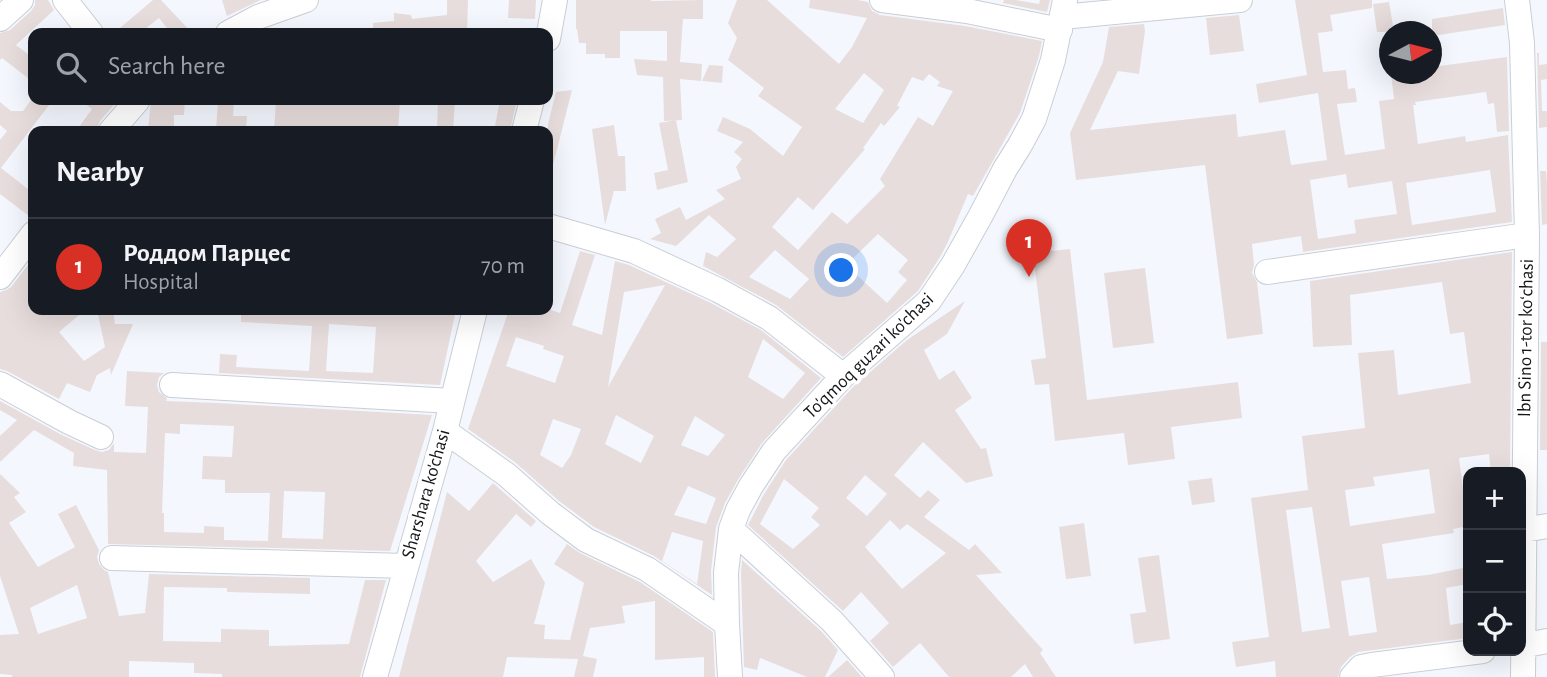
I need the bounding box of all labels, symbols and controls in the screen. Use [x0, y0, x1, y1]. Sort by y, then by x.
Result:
north arrow [1379, 21, 1442, 84]
search box [28, 28, 553, 105]
icon: search [52, 48, 90, 86]
text: Search here [108, 53, 226, 79]
text: Nearby [56, 157, 144, 187]
pin: 1 [1006, 219, 1052, 277]
text: Роддом Парцес [123, 240, 291, 266]
your location [824, 253, 858, 287]
text: 1 [75, 255, 83, 278]
text: 70 m [481, 255, 525, 278]
street label: Ibn Sino 1-tor koʻchasi [1515, 259, 1537, 417]
text: Hospital [123, 271, 199, 294]
street label: To'qmoq guzari ko'chasi [801, 289, 937, 423]
street label: Sharshara ko'chasi [398, 427, 454, 561]
map controls [1463, 467, 1526, 656]
button: + [1463, 467, 1526, 530]
button: − [1463, 530, 1526, 593]
button: locate [1463, 593, 1526, 656]

